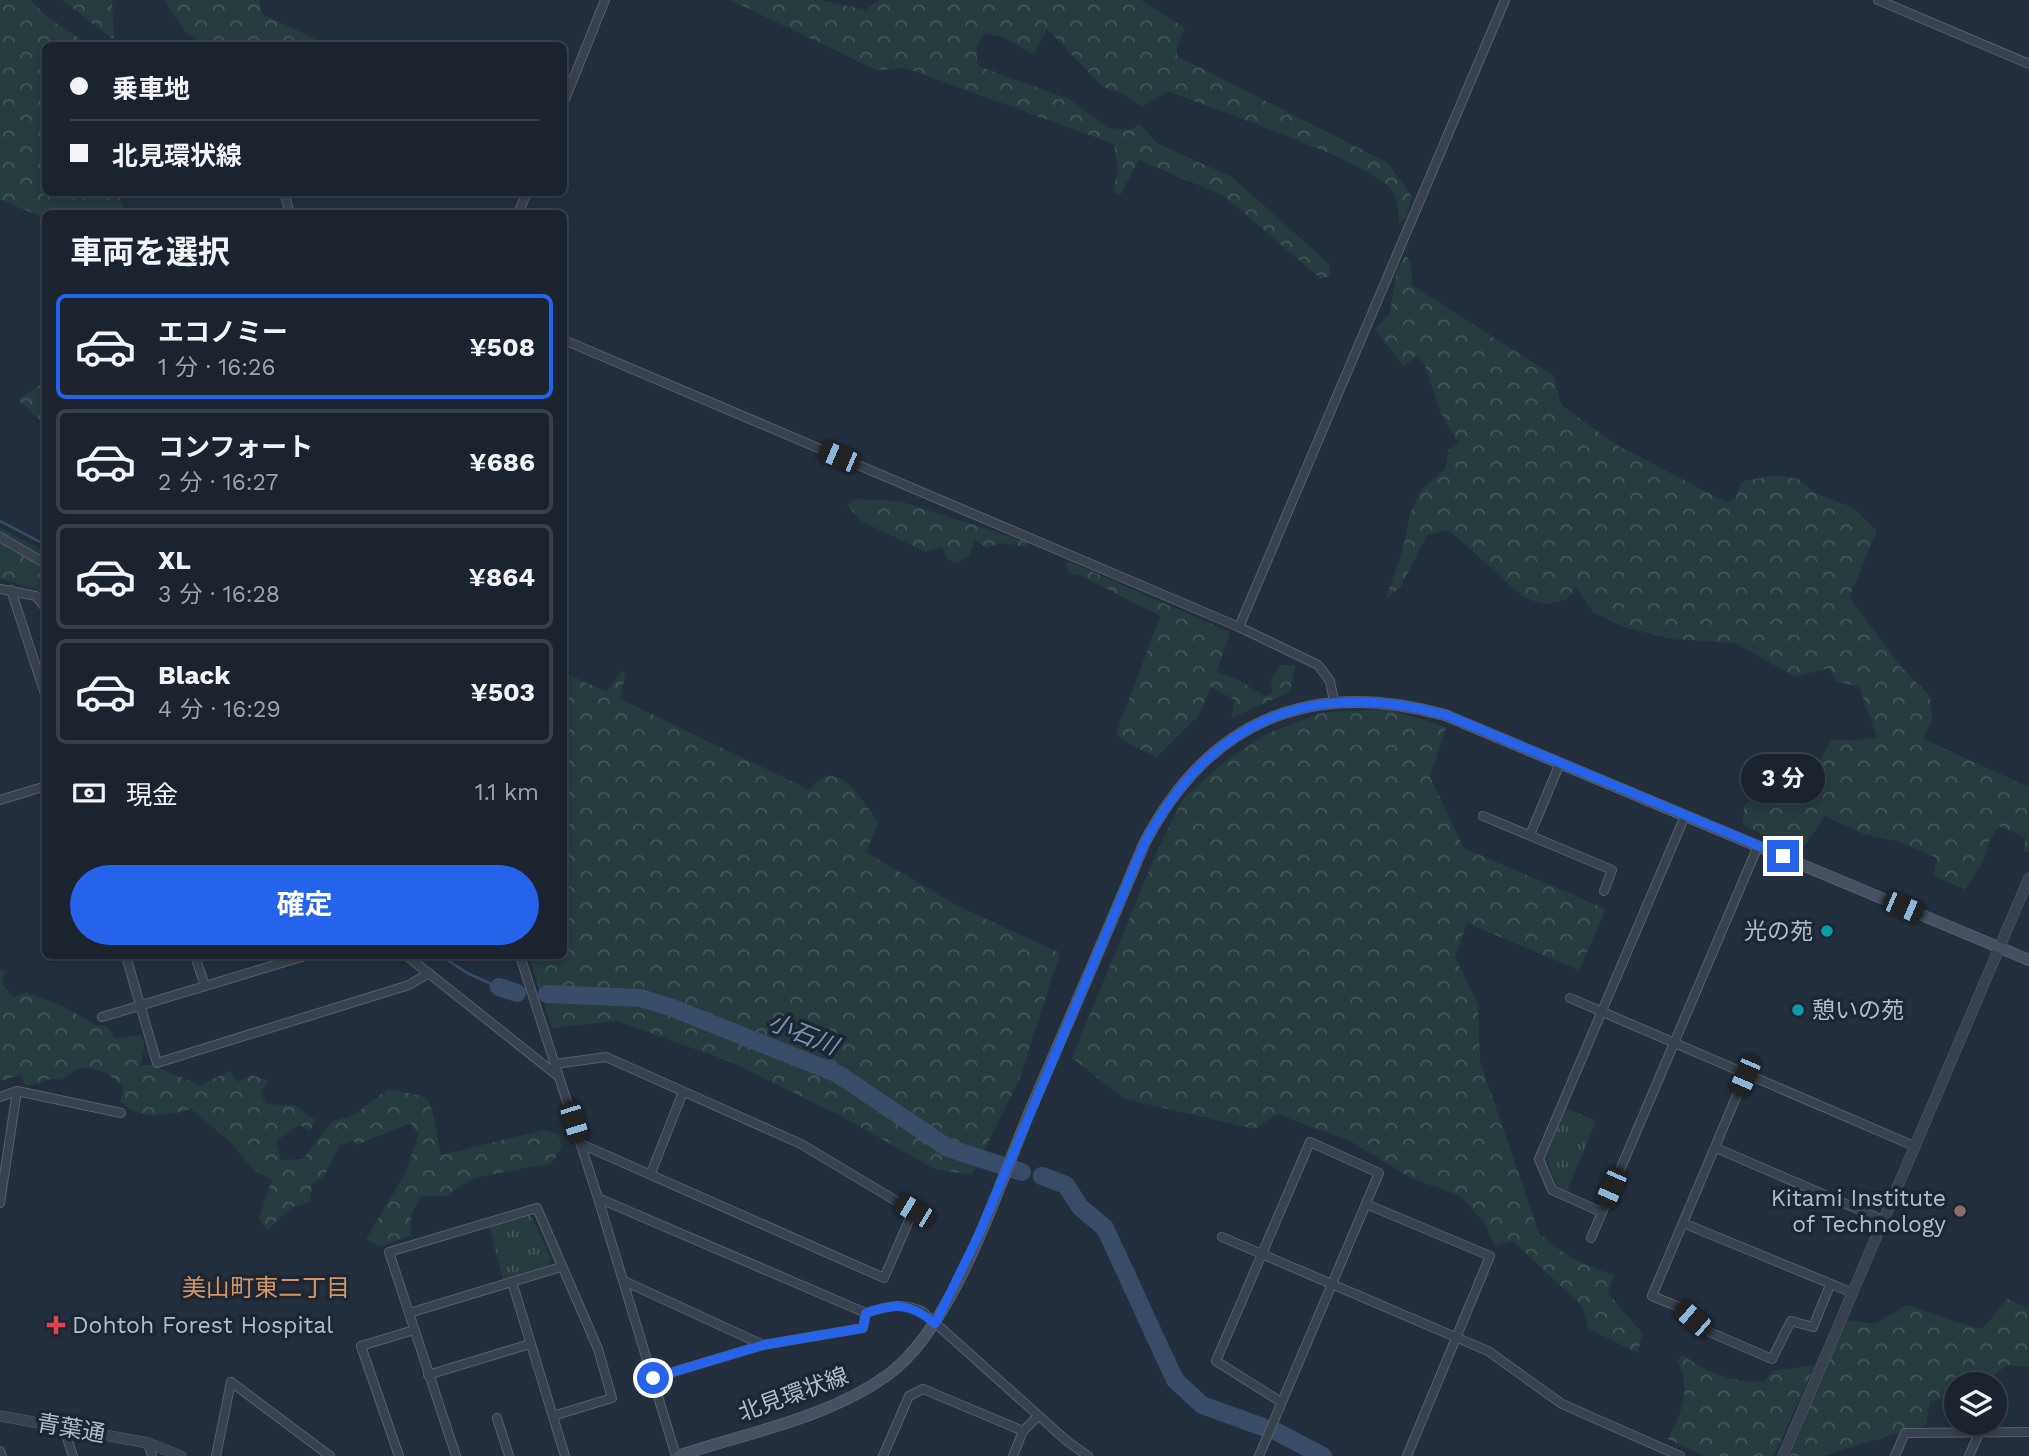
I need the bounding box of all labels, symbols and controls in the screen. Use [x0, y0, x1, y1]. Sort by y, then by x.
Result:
text: 乗車地 [112, 74, 190, 104]
text: 北見環状線 [112, 141, 242, 171]
text: 車両を選択 [70, 233, 230, 271]
icon: car [74, 315, 137, 378]
text: エコノミー [158, 317, 288, 347]
text: ¥508 [469, 332, 535, 362]
text: 1 分 · 16:26 [158, 354, 275, 381]
icon: car [74, 430, 137, 493]
text: コンフォート [158, 432, 313, 462]
car [816, 439, 863, 475]
text: ¥686 [469, 447, 535, 477]
text: 2 分 · 16:27 [158, 469, 278, 496]
icon: car [74, 545, 137, 608]
text: XL [158, 545, 191, 575]
text: ¥864 [469, 562, 535, 592]
text: 3 分 · 16:28 [158, 581, 280, 608]
icon: car [74, 660, 137, 723]
text: Black [158, 660, 230, 690]
text: ¥503 [471, 677, 535, 707]
text: 4 分 · 16:29 [158, 696, 281, 723]
callout: 3 分 [1741, 754, 1825, 804]
text: 3 分 [1761, 765, 1805, 792]
icon: cash [70, 774, 108, 812]
text: 1.1 km [475, 779, 539, 806]
text: 現金 [126, 780, 178, 810]
route end [1767, 840, 1799, 872]
button: 確定 [70, 865, 539, 945]
car [1880, 889, 1927, 925]
place label: 光の苑 [1744, 918, 1813, 945]
marker: 光の苑 [1819, 923, 1835, 939]
place label: 憩いの苑 [1812, 997, 1904, 1024]
marker: 憩いの苑 [1790, 1002, 1806, 1018]
water label: 小石川 [764, 1008, 844, 1062]
car [1728, 1053, 1763, 1099]
car [558, 1099, 591, 1145]
car [1593, 1165, 1630, 1211]
place label: Kitami Institute of Technology [1771, 1185, 1946, 1238]
car [891, 1191, 938, 1231]
marker: Kitami Institute of Technology [1952, 1203, 1968, 1219]
district label: 美山町東二丁目 [182, 1274, 350, 1302]
car [1671, 1297, 1716, 1341]
place label: Dohtoh Forest Hospital [72, 1312, 333, 1339]
marker: Dohtoh Forest Hospital [46, 1315, 66, 1335]
route start [637, 1362, 669, 1394]
street label: 北見環状線 [735, 1362, 852, 1427]
map controls [1944, 1372, 2007, 1435]
button: layers [1944, 1372, 2007, 1435]
street label: 青葉通 [35, 1409, 107, 1448]

